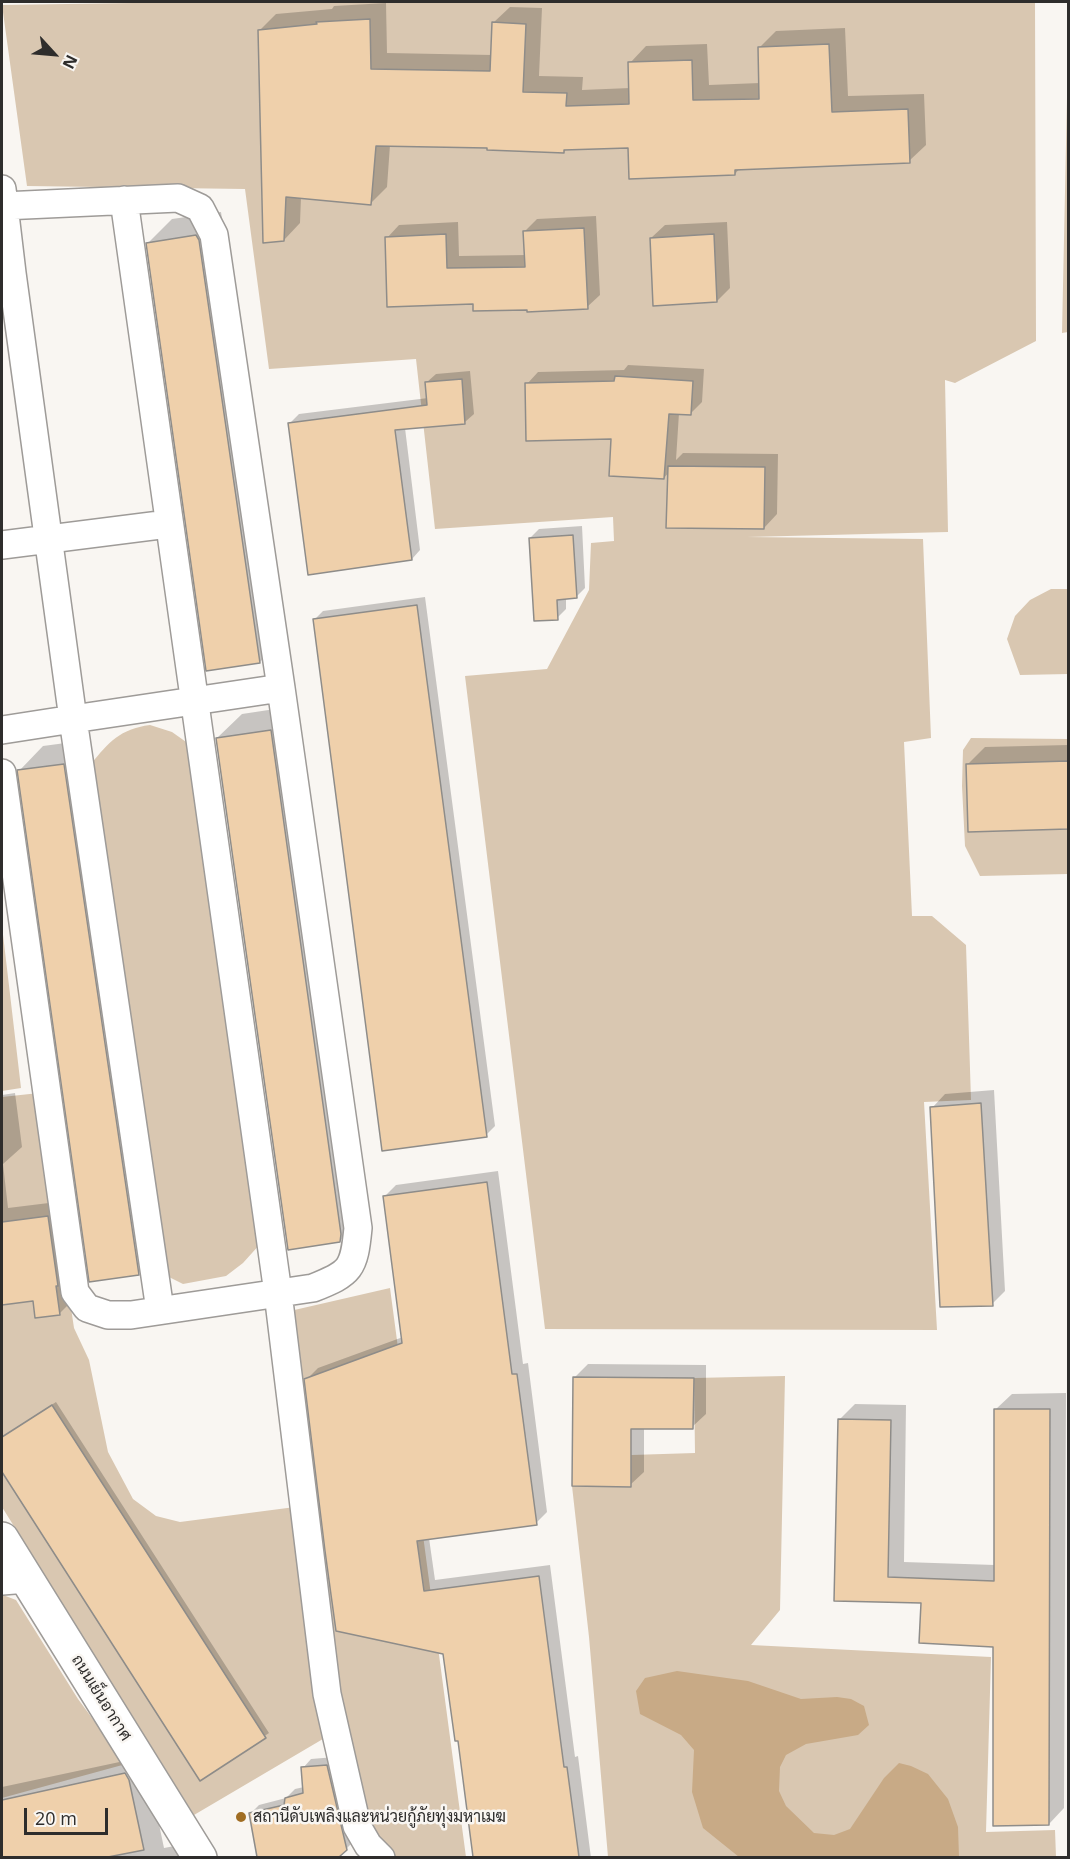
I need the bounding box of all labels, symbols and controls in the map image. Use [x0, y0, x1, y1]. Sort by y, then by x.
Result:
north arrow [24, 24, 84, 84]
text: N [57, 51, 83, 73]
street label: ถนนเย็นอากาศ [67, 1651, 135, 1745]
scale bar [27, 1796, 111, 1834]
text: 20 m [35, 1806, 77, 1830]
place label: สถานีดับเพลิงและหน่วยกู้ภัยทุ่งมหาเมฆ [253, 1807, 506, 1827]
marker: สถานีดับเพลิงและหน่วยกู้ภัยทุ่งมหาเมฆ [234, 1810, 248, 1824]

